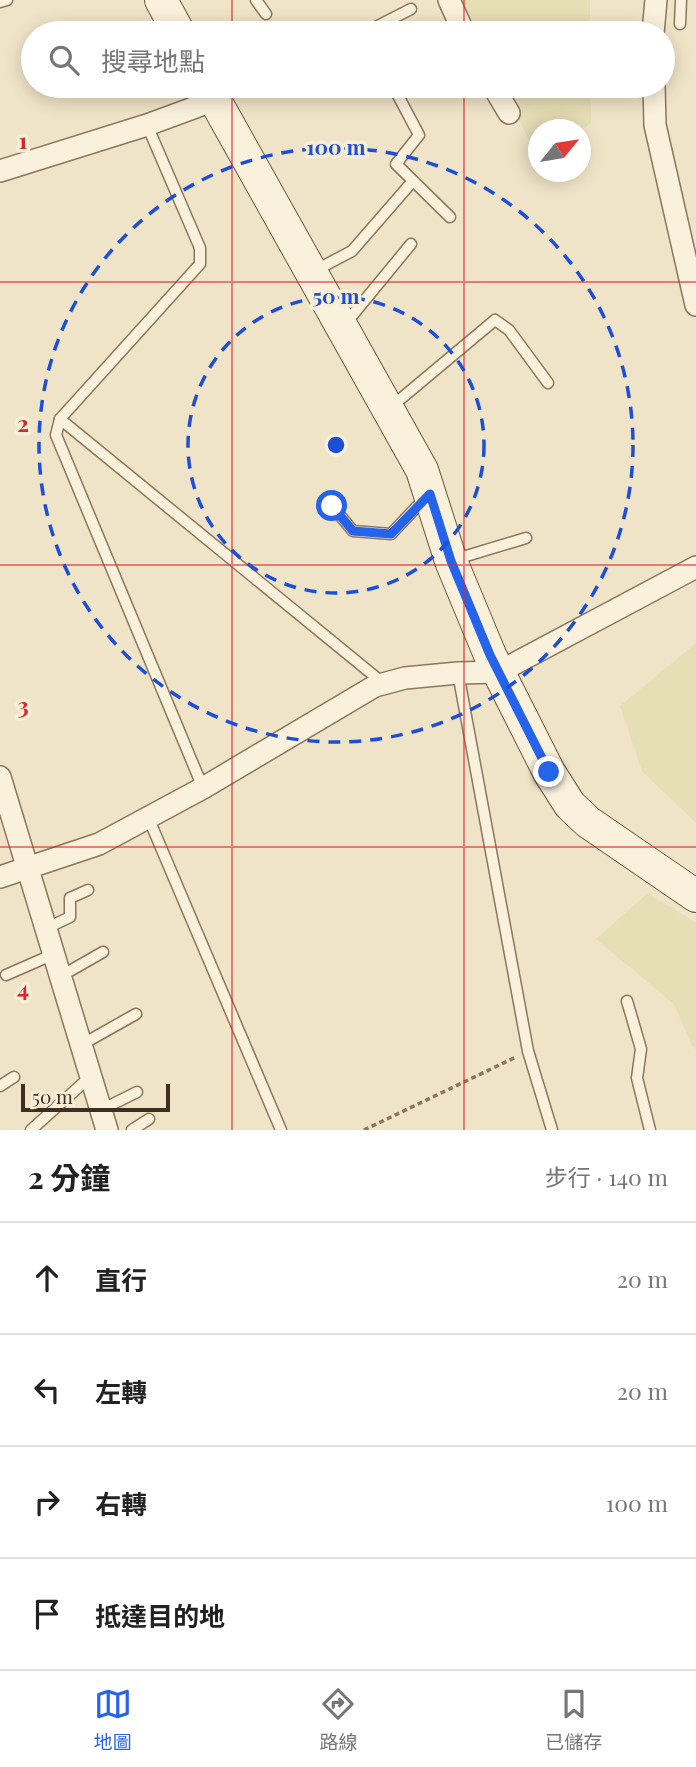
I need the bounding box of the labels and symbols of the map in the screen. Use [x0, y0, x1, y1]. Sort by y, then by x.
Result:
north arrow [528, 119, 591, 182]
text: 1 [19, 124, 28, 155]
text: 100 m [306, 132, 366, 160]
text: 50 m [312, 281, 360, 309]
text: 2 [17, 407, 29, 438]
centre of rings [324, 433, 348, 457]
route start [316, 490, 347, 521]
text: 3 [17, 689, 29, 720]
route end [533, 756, 564, 787]
text: 4 [17, 972, 29, 1003]
scale bar [21, 1081, 170, 1113]

